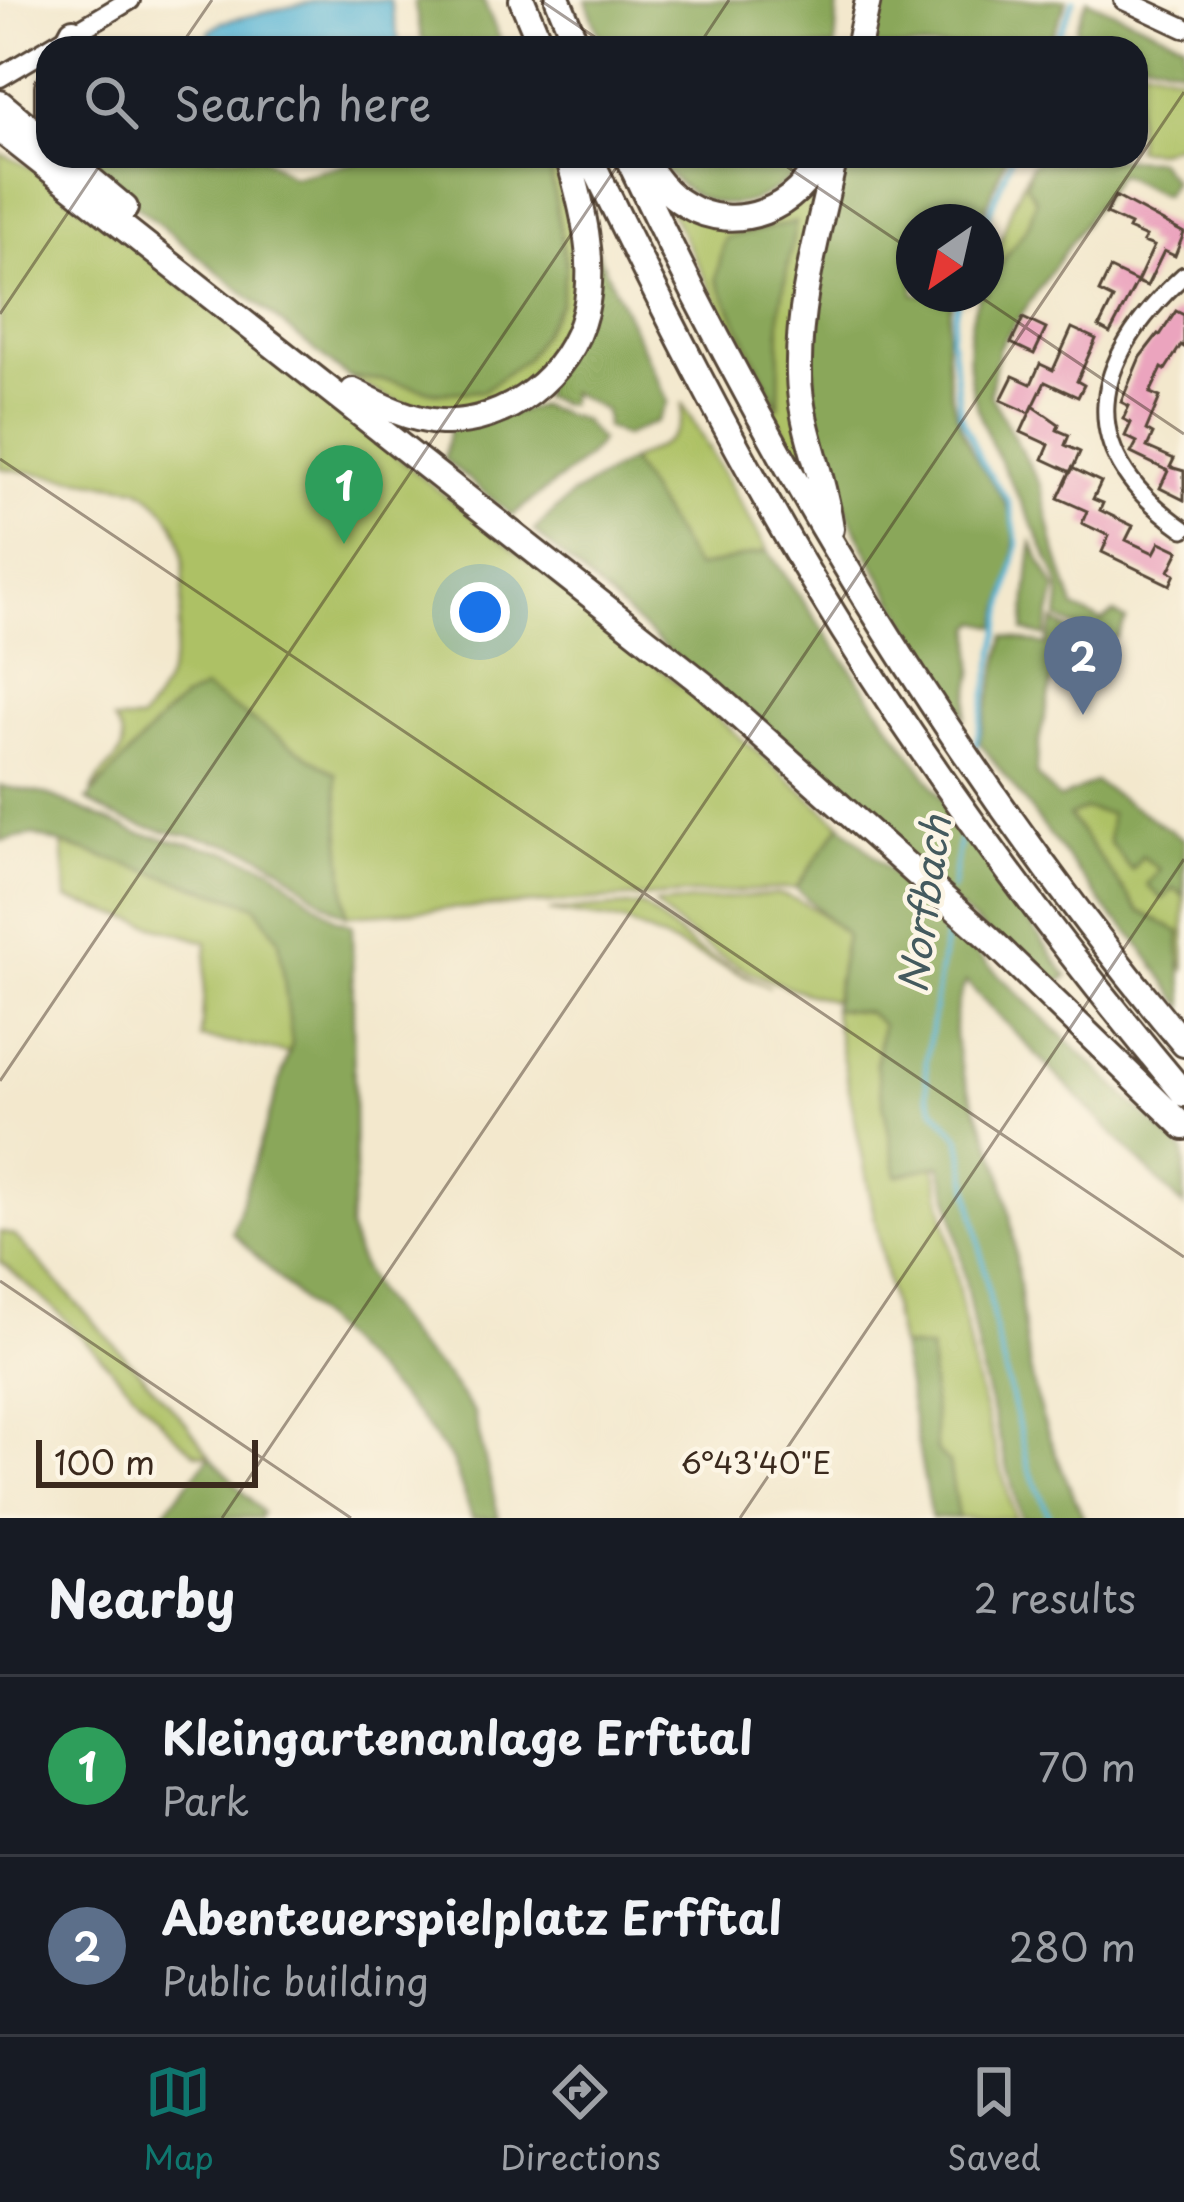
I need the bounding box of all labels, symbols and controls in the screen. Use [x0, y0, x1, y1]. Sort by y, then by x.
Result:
search box [36, 36, 1148, 168]
text: Search here [174, 68, 431, 136]
icon: search [78, 69, 144, 135]
north arrow [896, 204, 1004, 312]
pin: 1 [305, 445, 383, 544]
your location [450, 582, 510, 642]
pin: 2 [1044, 616, 1122, 715]
water label: Norfbach [881, 810, 964, 996]
scale bar [36, 1434, 258, 1487]
text: 100 m [54, 1436, 155, 1486]
text: 6°43'40"E [681, 1439, 831, 1484]
text: Nearby [48, 1558, 235, 1635]
text: 2 results [974, 1567, 1136, 1626]
text: Kleingartenanlage Erfttal [162, 1702, 753, 1770]
text: 1 [78, 1736, 96, 1795]
text: 70 m [1038, 1736, 1136, 1795]
text: Park [162, 1770, 249, 1829]
text: Abenteuerspielplatz Erfftal [162, 1882, 782, 1950]
text: 2 [73, 1916, 101, 1975]
text: 280 m [1009, 1916, 1136, 1975]
text: Public building [162, 1950, 429, 2009]
tab: Map [143, 2059, 214, 2181]
tab: Directions [500, 2059, 661, 2181]
tab: Saved [947, 2059, 1041, 2181]

